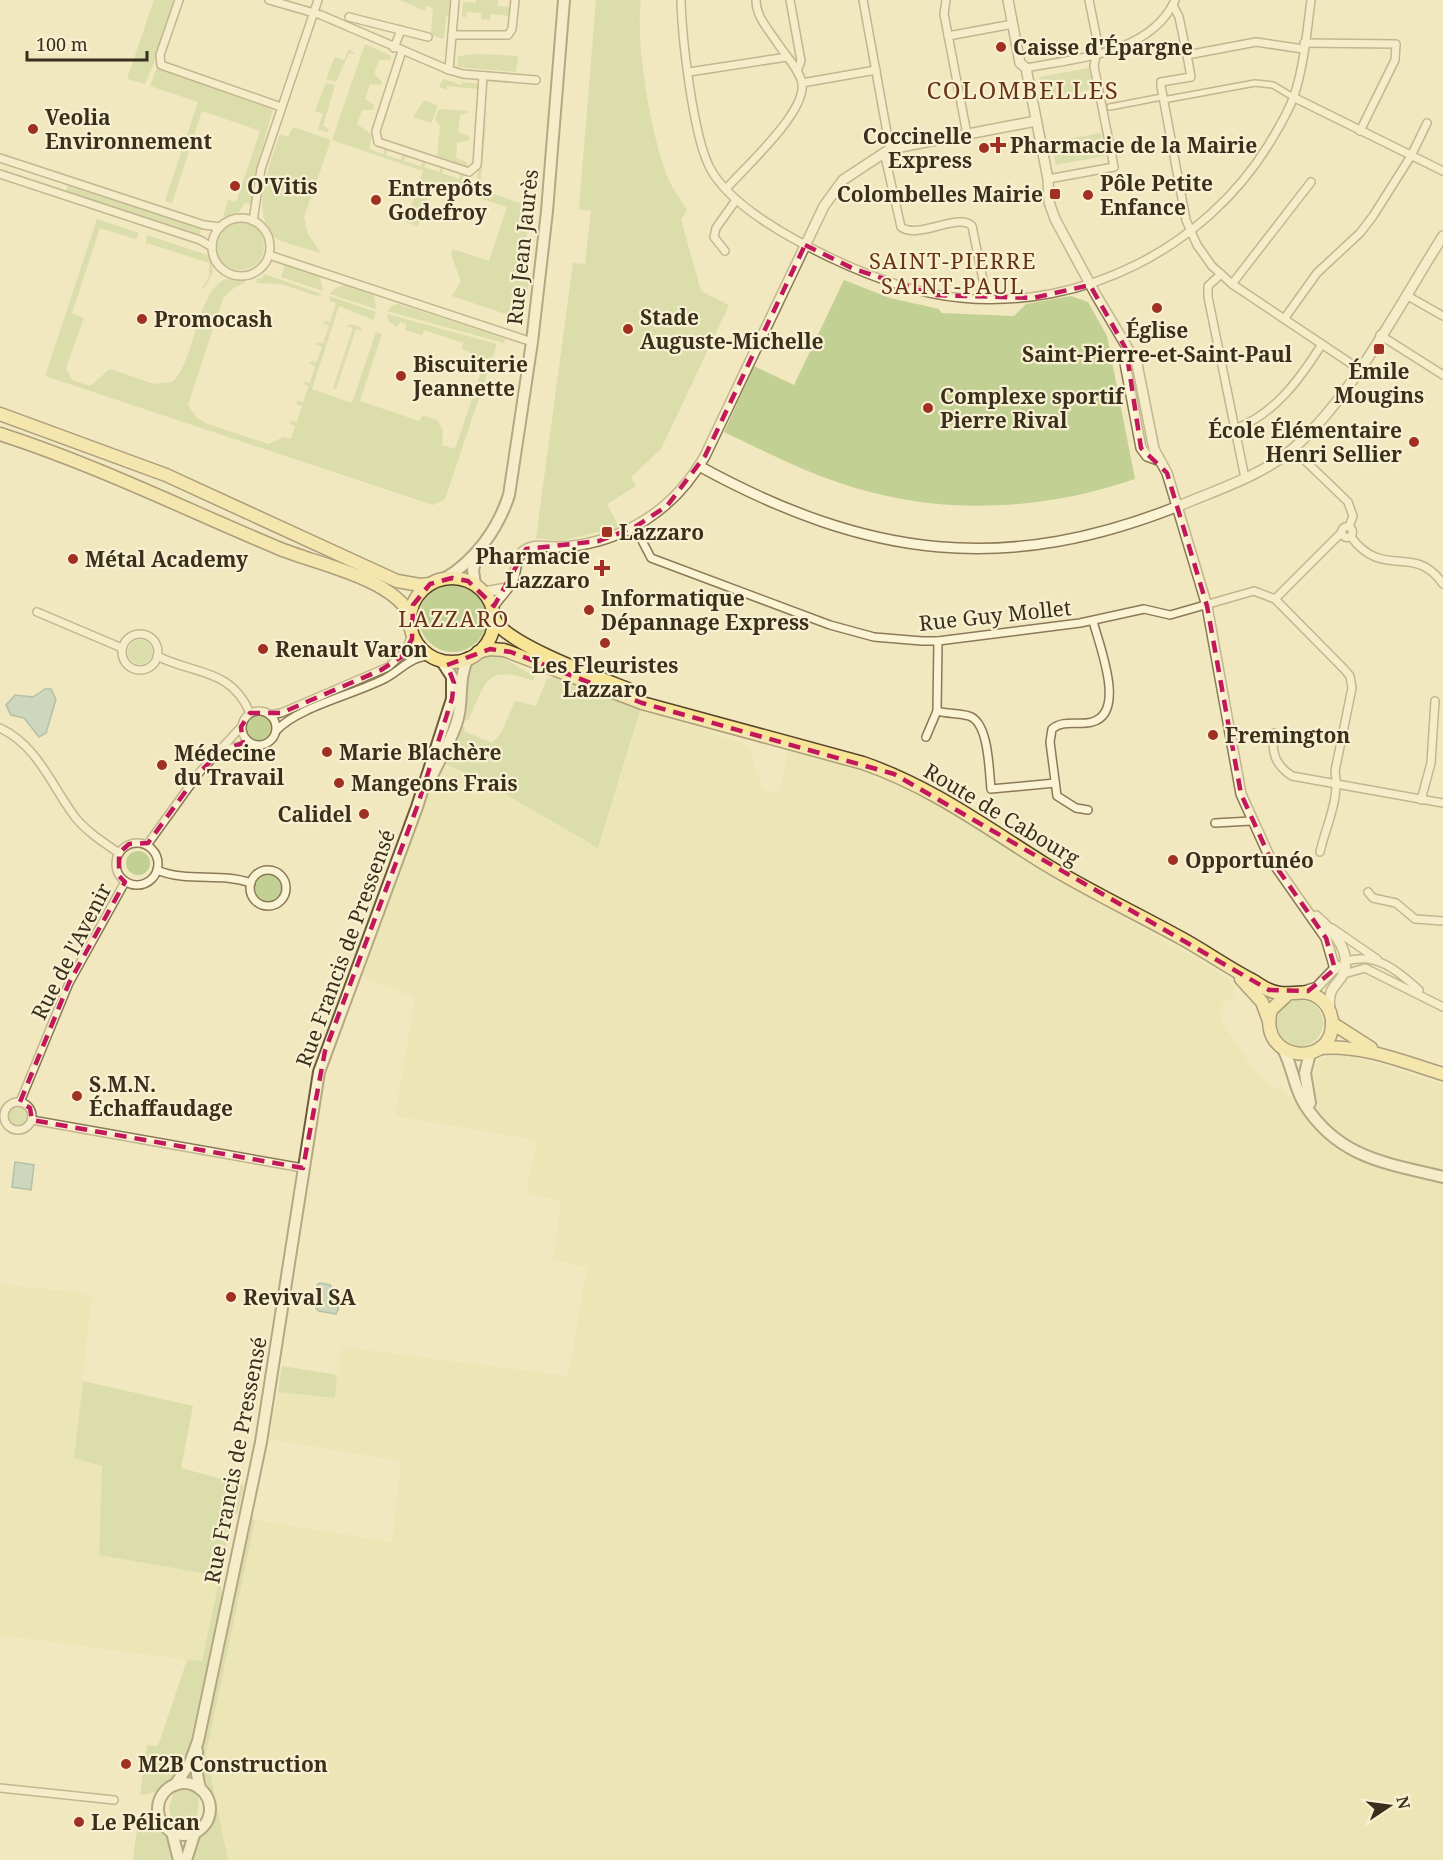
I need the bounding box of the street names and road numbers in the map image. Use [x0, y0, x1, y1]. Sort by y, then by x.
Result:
street label: Rue Jean Jaurès [500, 168, 544, 326]
street label: Rue Guy Mollet [917, 593, 1073, 637]
street label: Route de Cabourg [919, 756, 1086, 872]
street label: Rue Francis de Pressensé [289, 825, 401, 1071]
street label: Rue de l'Avenir [24, 878, 118, 1024]
street label: Rue Francis de Pressensé [197, 1334, 273, 1586]

